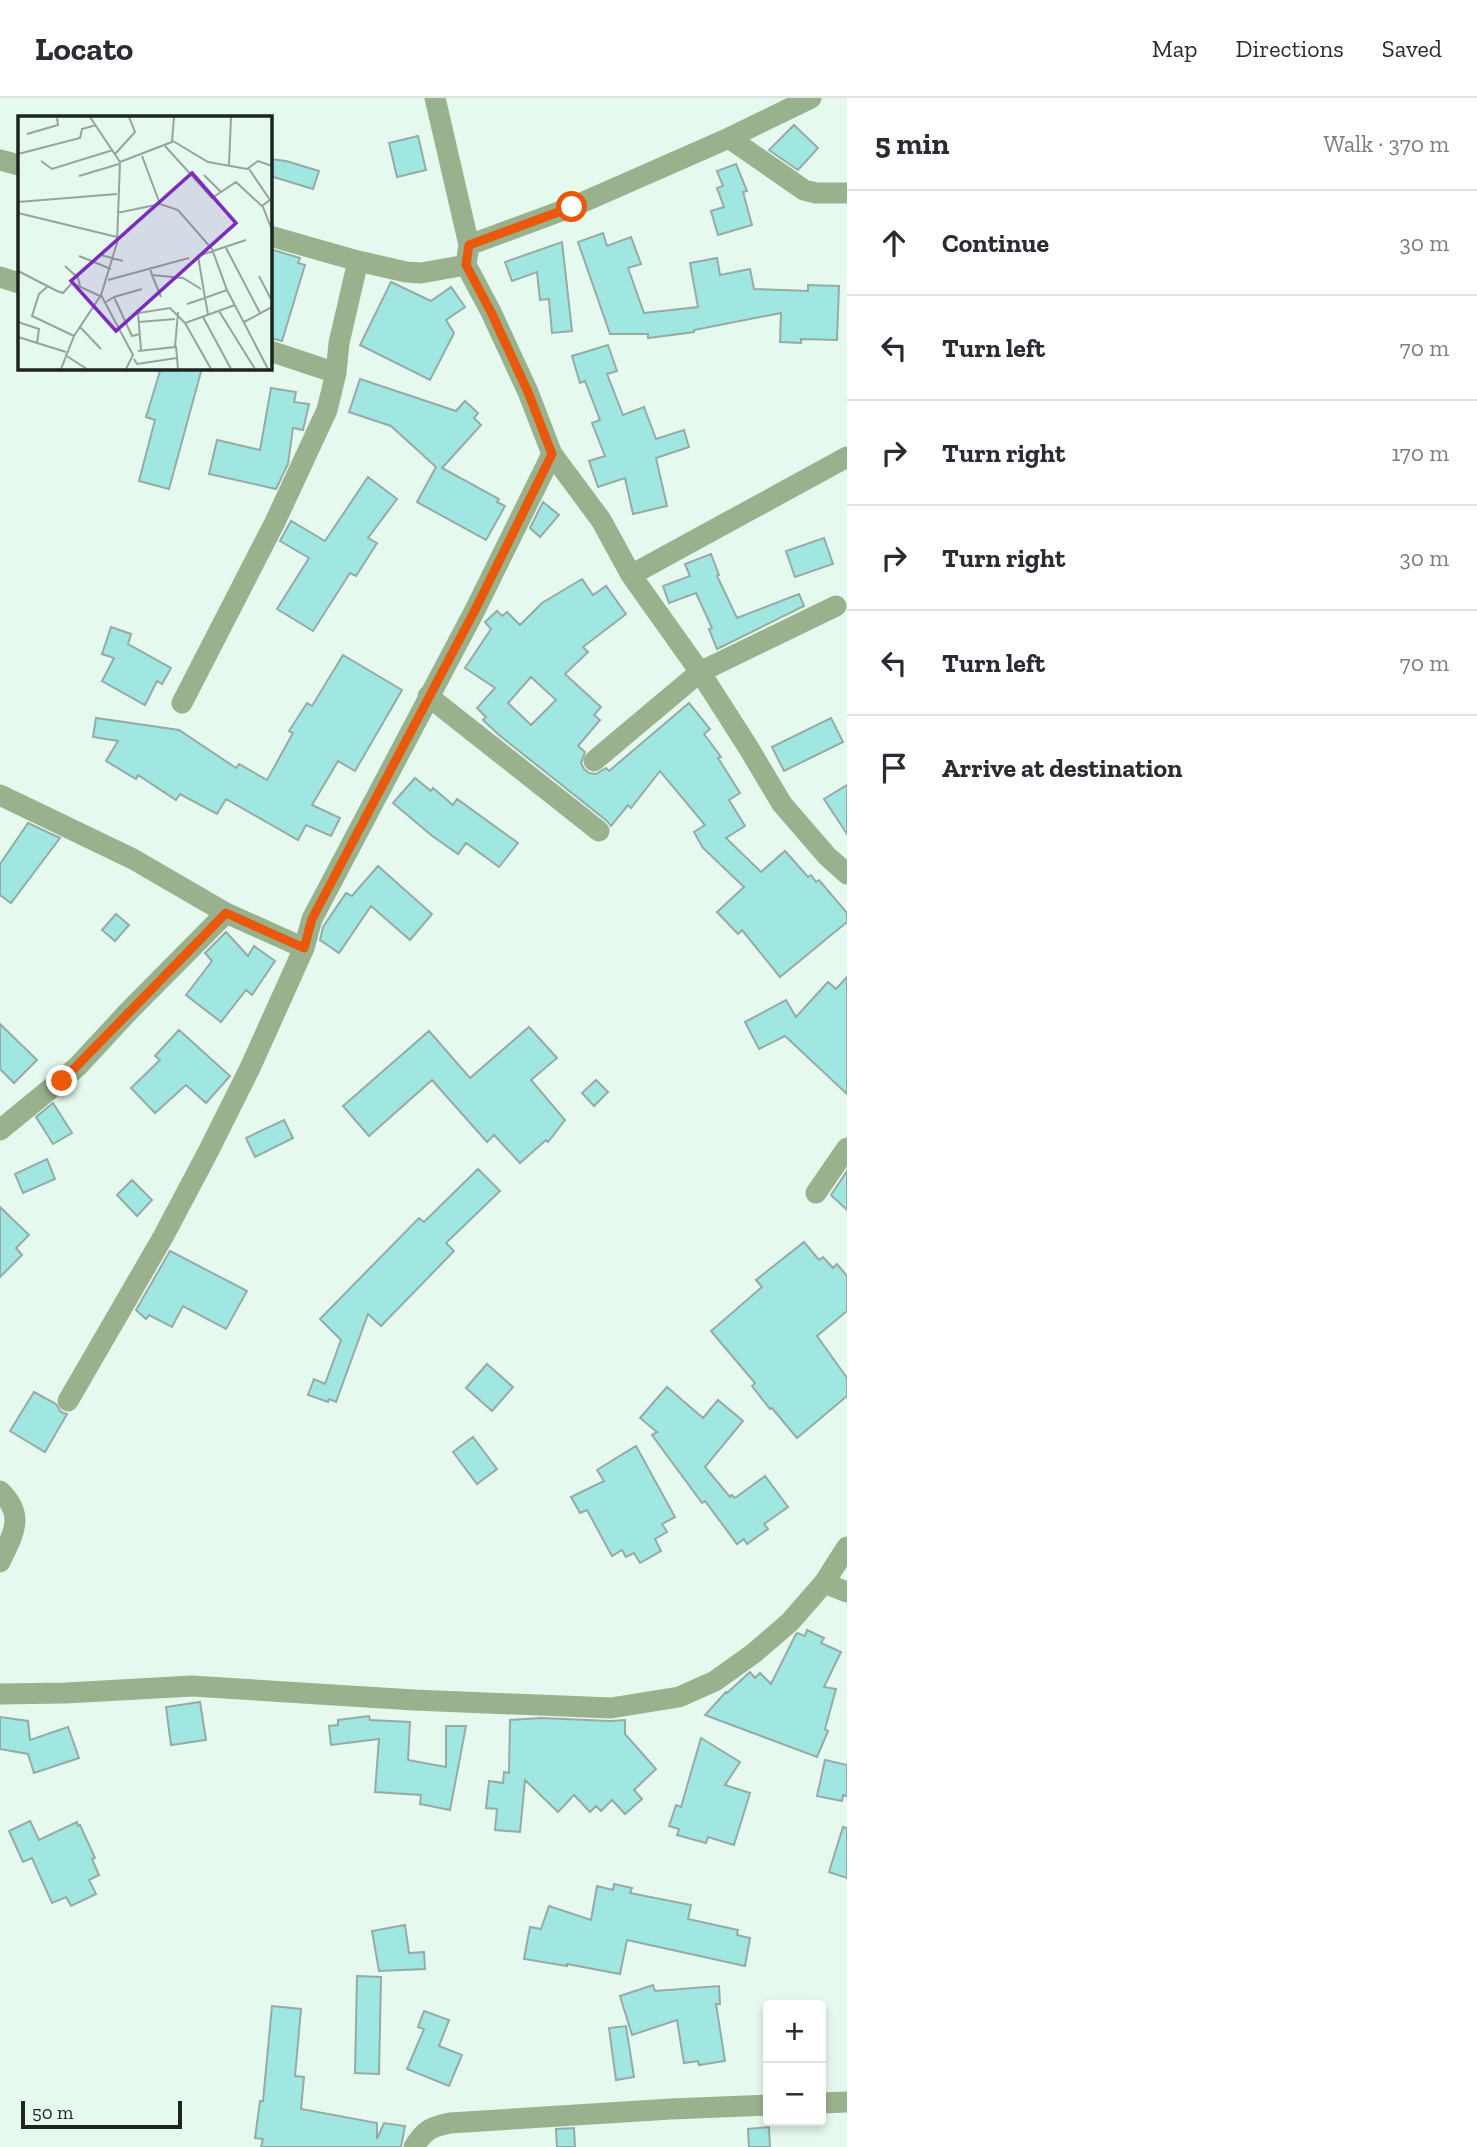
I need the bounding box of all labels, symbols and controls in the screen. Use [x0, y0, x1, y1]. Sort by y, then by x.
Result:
text: Locato [35, 29, 133, 68]
text: Map [1152, 34, 1198, 63]
text: Directions [1236, 34, 1344, 63]
text: Saved [1382, 34, 1442, 63]
inset map [18, 116, 271, 369]
text: 5 min [875, 126, 949, 162]
text: Walk · 370 m [1323, 130, 1449, 158]
route start [556, 191, 587, 222]
icon: ahead [875, 224, 913, 262]
text: Continue [942, 227, 1049, 259]
text: 30 m [1399, 229, 1449, 257]
icon: left [875, 329, 913, 367]
text: Turn left [942, 332, 1045, 364]
text: 70 m [1400, 334, 1449, 362]
icon: right [875, 434, 913, 472]
text: Turn right [942, 437, 1065, 469]
text: 170 m [1391, 439, 1449, 467]
icon: right [875, 539, 913, 577]
text: Turn right [942, 542, 1065, 574]
text: 30 m [1399, 544, 1449, 572]
icon: left [875, 644, 913, 682]
text: Turn left [942, 647, 1045, 679]
text: 70 m [1400, 649, 1449, 677]
icon: arrive [875, 749, 913, 787]
text: Arrive at destination [942, 752, 1182, 784]
route end [46, 1065, 77, 1096]
map controls [763, 2000, 826, 2126]
button: + [763, 2000, 826, 2063]
button: − [763, 2063, 826, 2126]
scale bar [21, 2098, 182, 2130]
text: 50 m [32, 2101, 73, 2124]

